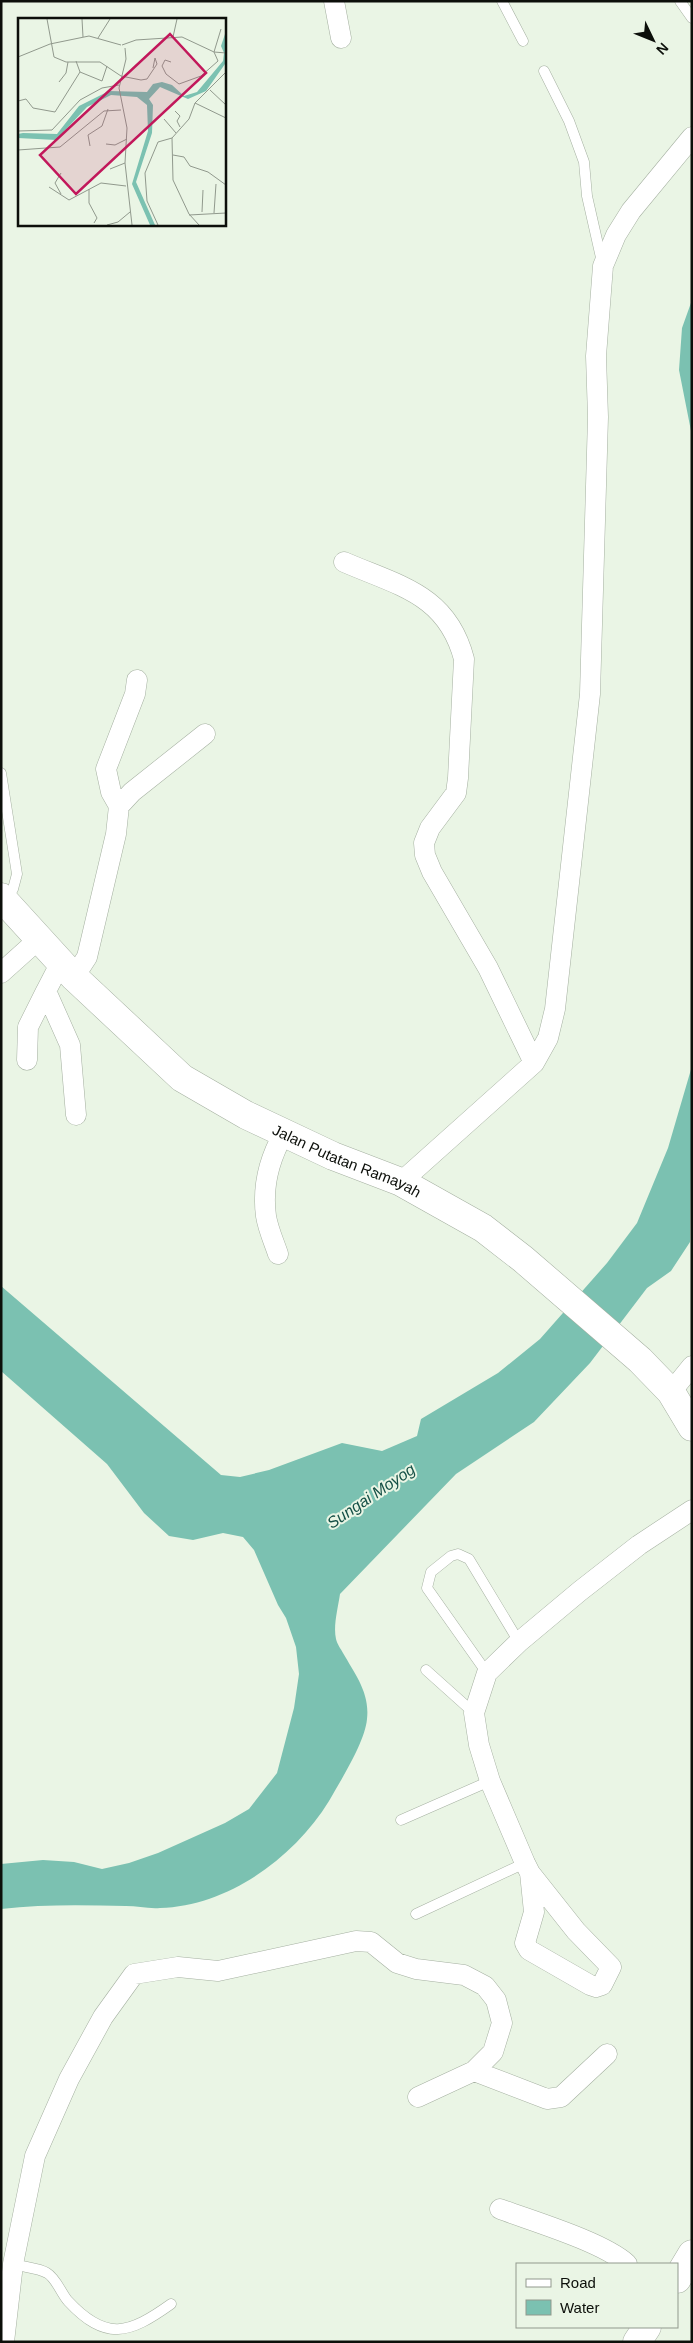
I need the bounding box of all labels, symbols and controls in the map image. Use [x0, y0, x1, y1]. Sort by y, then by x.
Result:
north arrow [628, 15, 678, 65]
inset map [18, 18, 225, 225]
text: N [653, 40, 672, 58]
street label: Jalan Putatan Ramayah [270, 1120, 424, 1200]
water label: Sungai Moyog [324, 1460, 418, 1532]
legend [516, 2263, 678, 2328]
text: Road [560, 2274, 596, 2291]
text: Water [560, 2299, 599, 2316]

